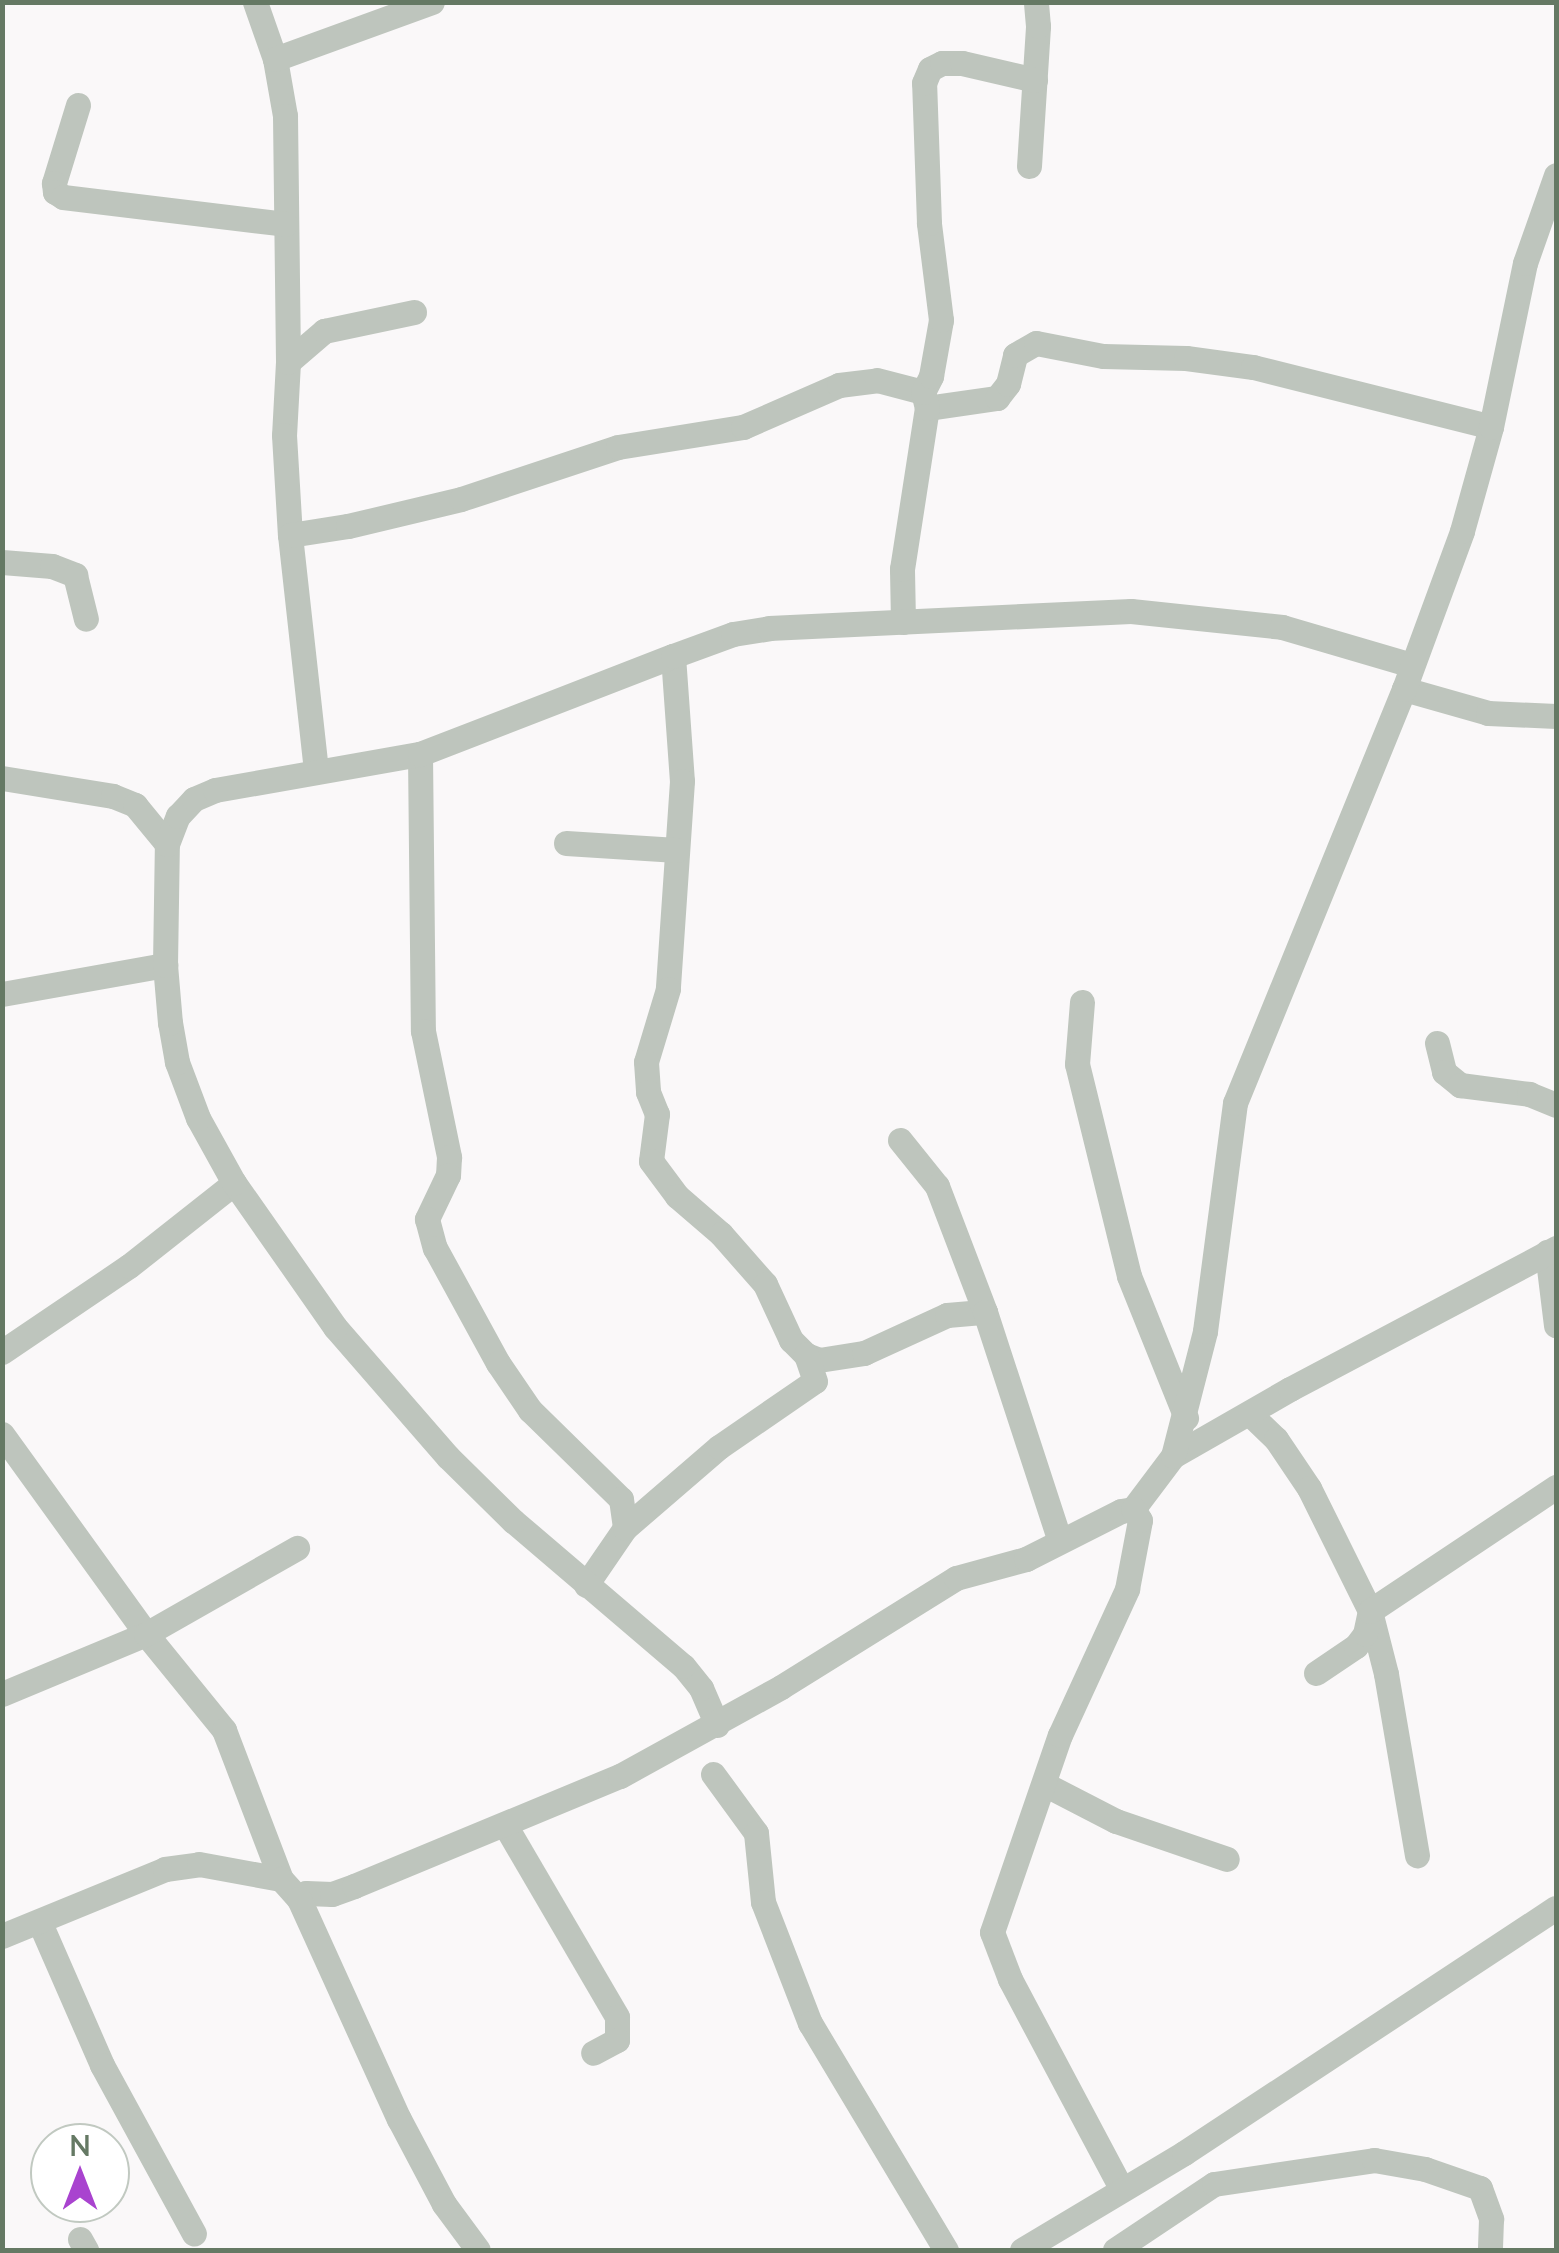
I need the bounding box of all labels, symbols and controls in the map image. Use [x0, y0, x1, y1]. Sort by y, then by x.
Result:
north arrow [30, 2123, 130, 2223]
text: N [69, 2128, 91, 2162]

